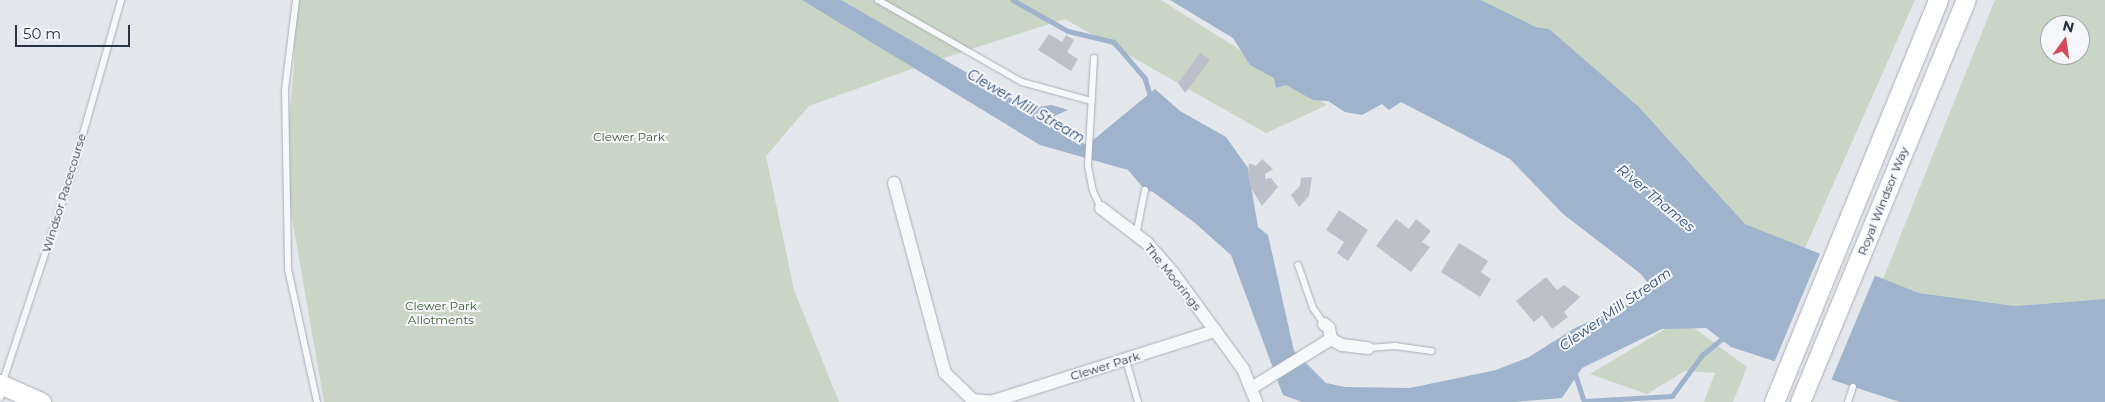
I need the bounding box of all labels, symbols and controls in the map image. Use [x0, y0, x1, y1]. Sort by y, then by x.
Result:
scale bar [18, 15, 132, 47]
north arrow [2040, 15, 2090, 65]
text: N [2061, 16, 2076, 37]
text: 50 m [23, 24, 61, 43]
water label: Clewer Mill Stream [964, 66, 1088, 146]
park label: Clewer Park [593, 130, 665, 144]
street label: Windsor Racecourse [39, 132, 89, 254]
street label: Royal Windsor Way [1855, 145, 1911, 257]
water label: River Thames [1614, 161, 1698, 235]
street label: The Moorings [1142, 241, 1204, 313]
water label: Clewer Mill Stream [1556, 264, 1674, 354]
park label: Clewer Park Allotments [405, 299, 477, 327]
street label: Clewer Park [1069, 349, 1141, 383]

